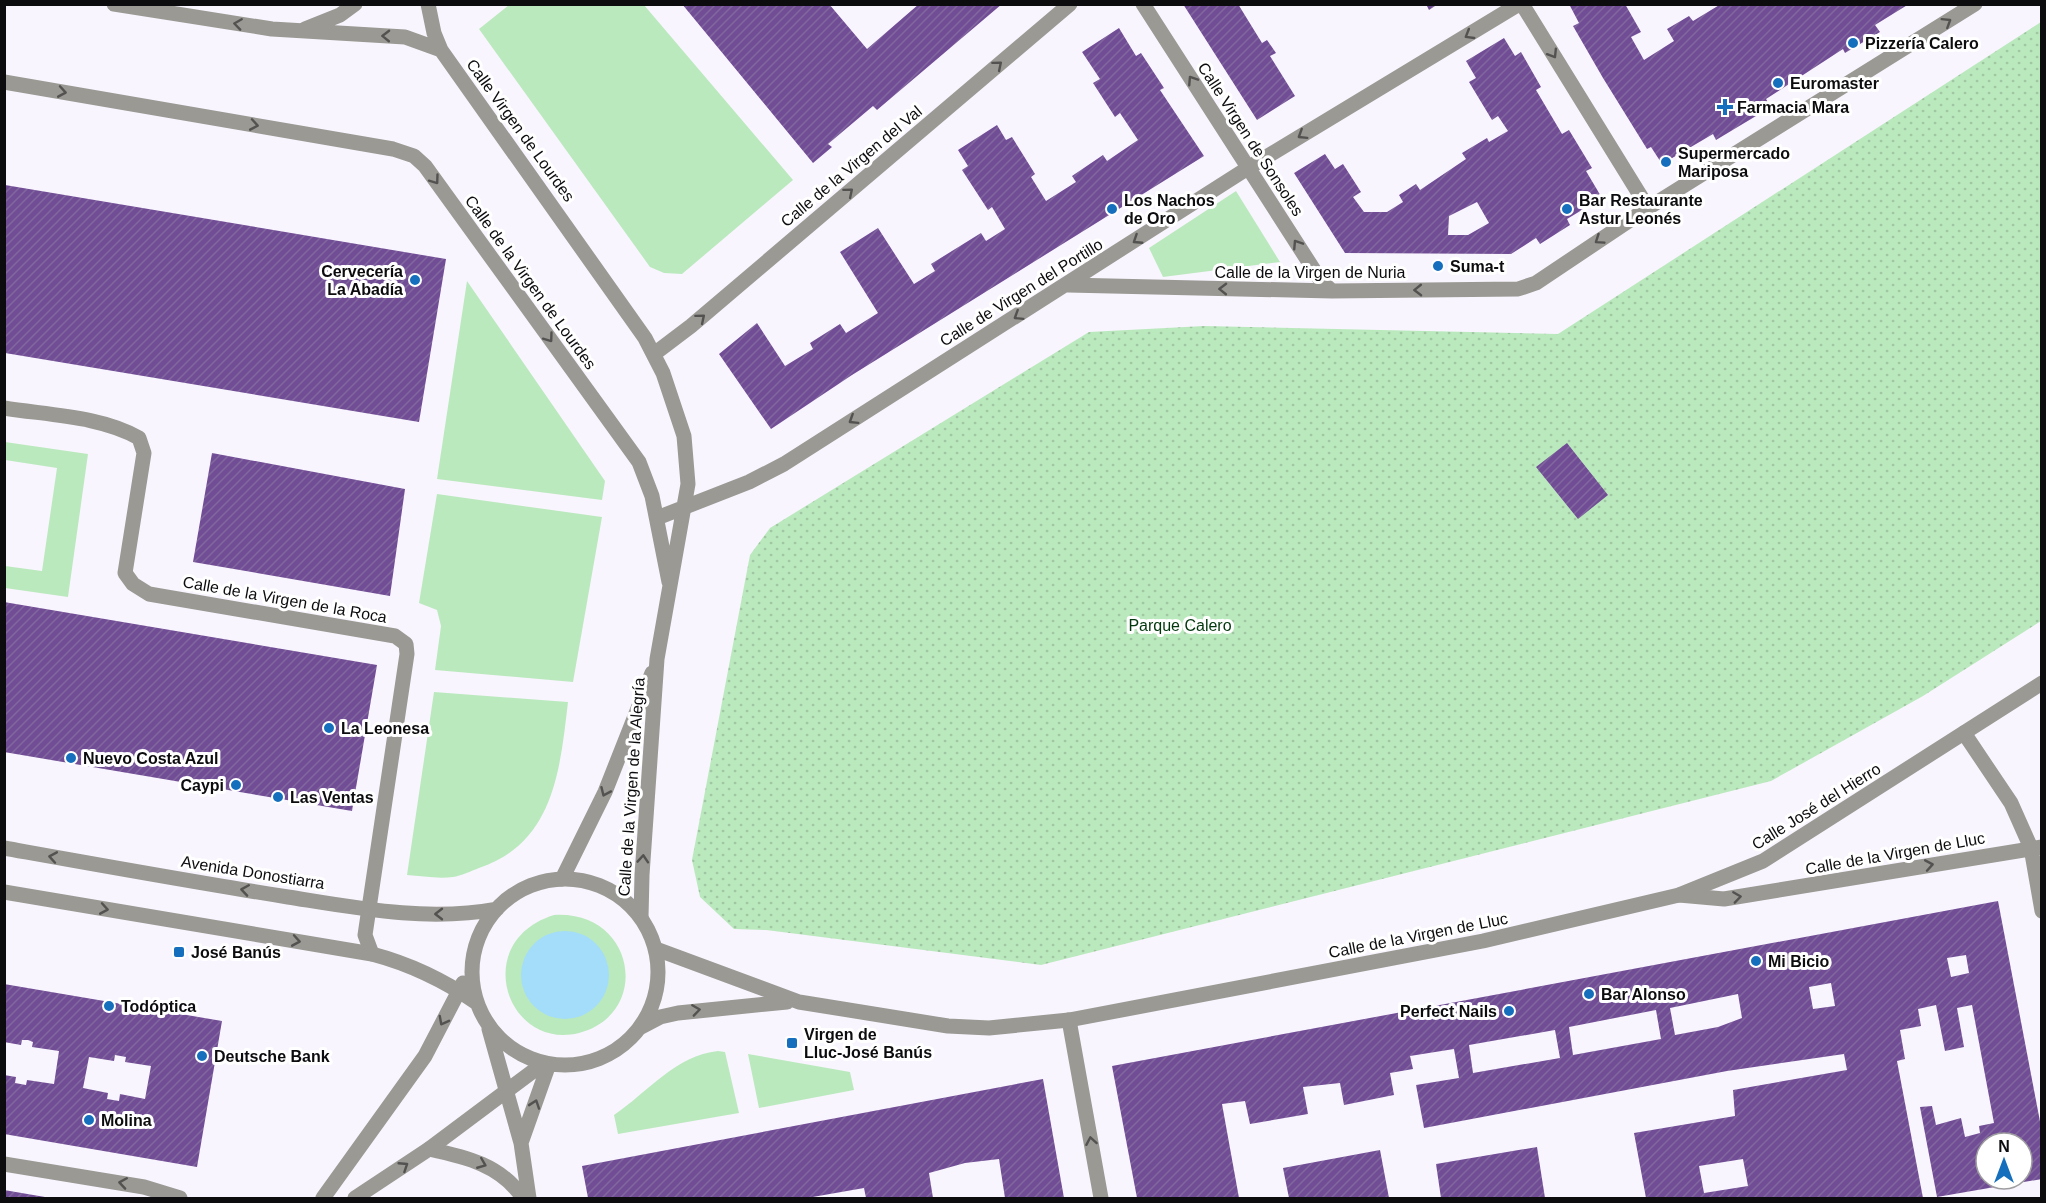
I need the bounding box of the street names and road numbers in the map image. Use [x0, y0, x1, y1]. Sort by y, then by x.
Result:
street label: Calle Virgen de Lourdes [463, 56, 578, 205]
street label: Calle Virgen de Sonsoles [1195, 59, 1307, 219]
street label: Calle de la Virgen del Val [778, 103, 925, 230]
street label: Calle de la Virgen de Lourdes [462, 192, 599, 372]
street label: Calle de Virgen del Portillo [937, 235, 1106, 350]
street label: Calle de la Virgen de Nuria [1215, 264, 1406, 281]
street label: Calle de la Virgen de la Roca [182, 573, 388, 626]
street label: Calle de la Virgen de la Alegría [615, 677, 648, 897]
street label: Calle José del Hierro [1749, 760, 1884, 853]
street label: Calle de la Virgen de Lluc [1804, 829, 1986, 878]
street label: Avenida Donostiarra [180, 853, 326, 892]
street label: Calle de la Virgen de Lluc [1327, 910, 1509, 961]

